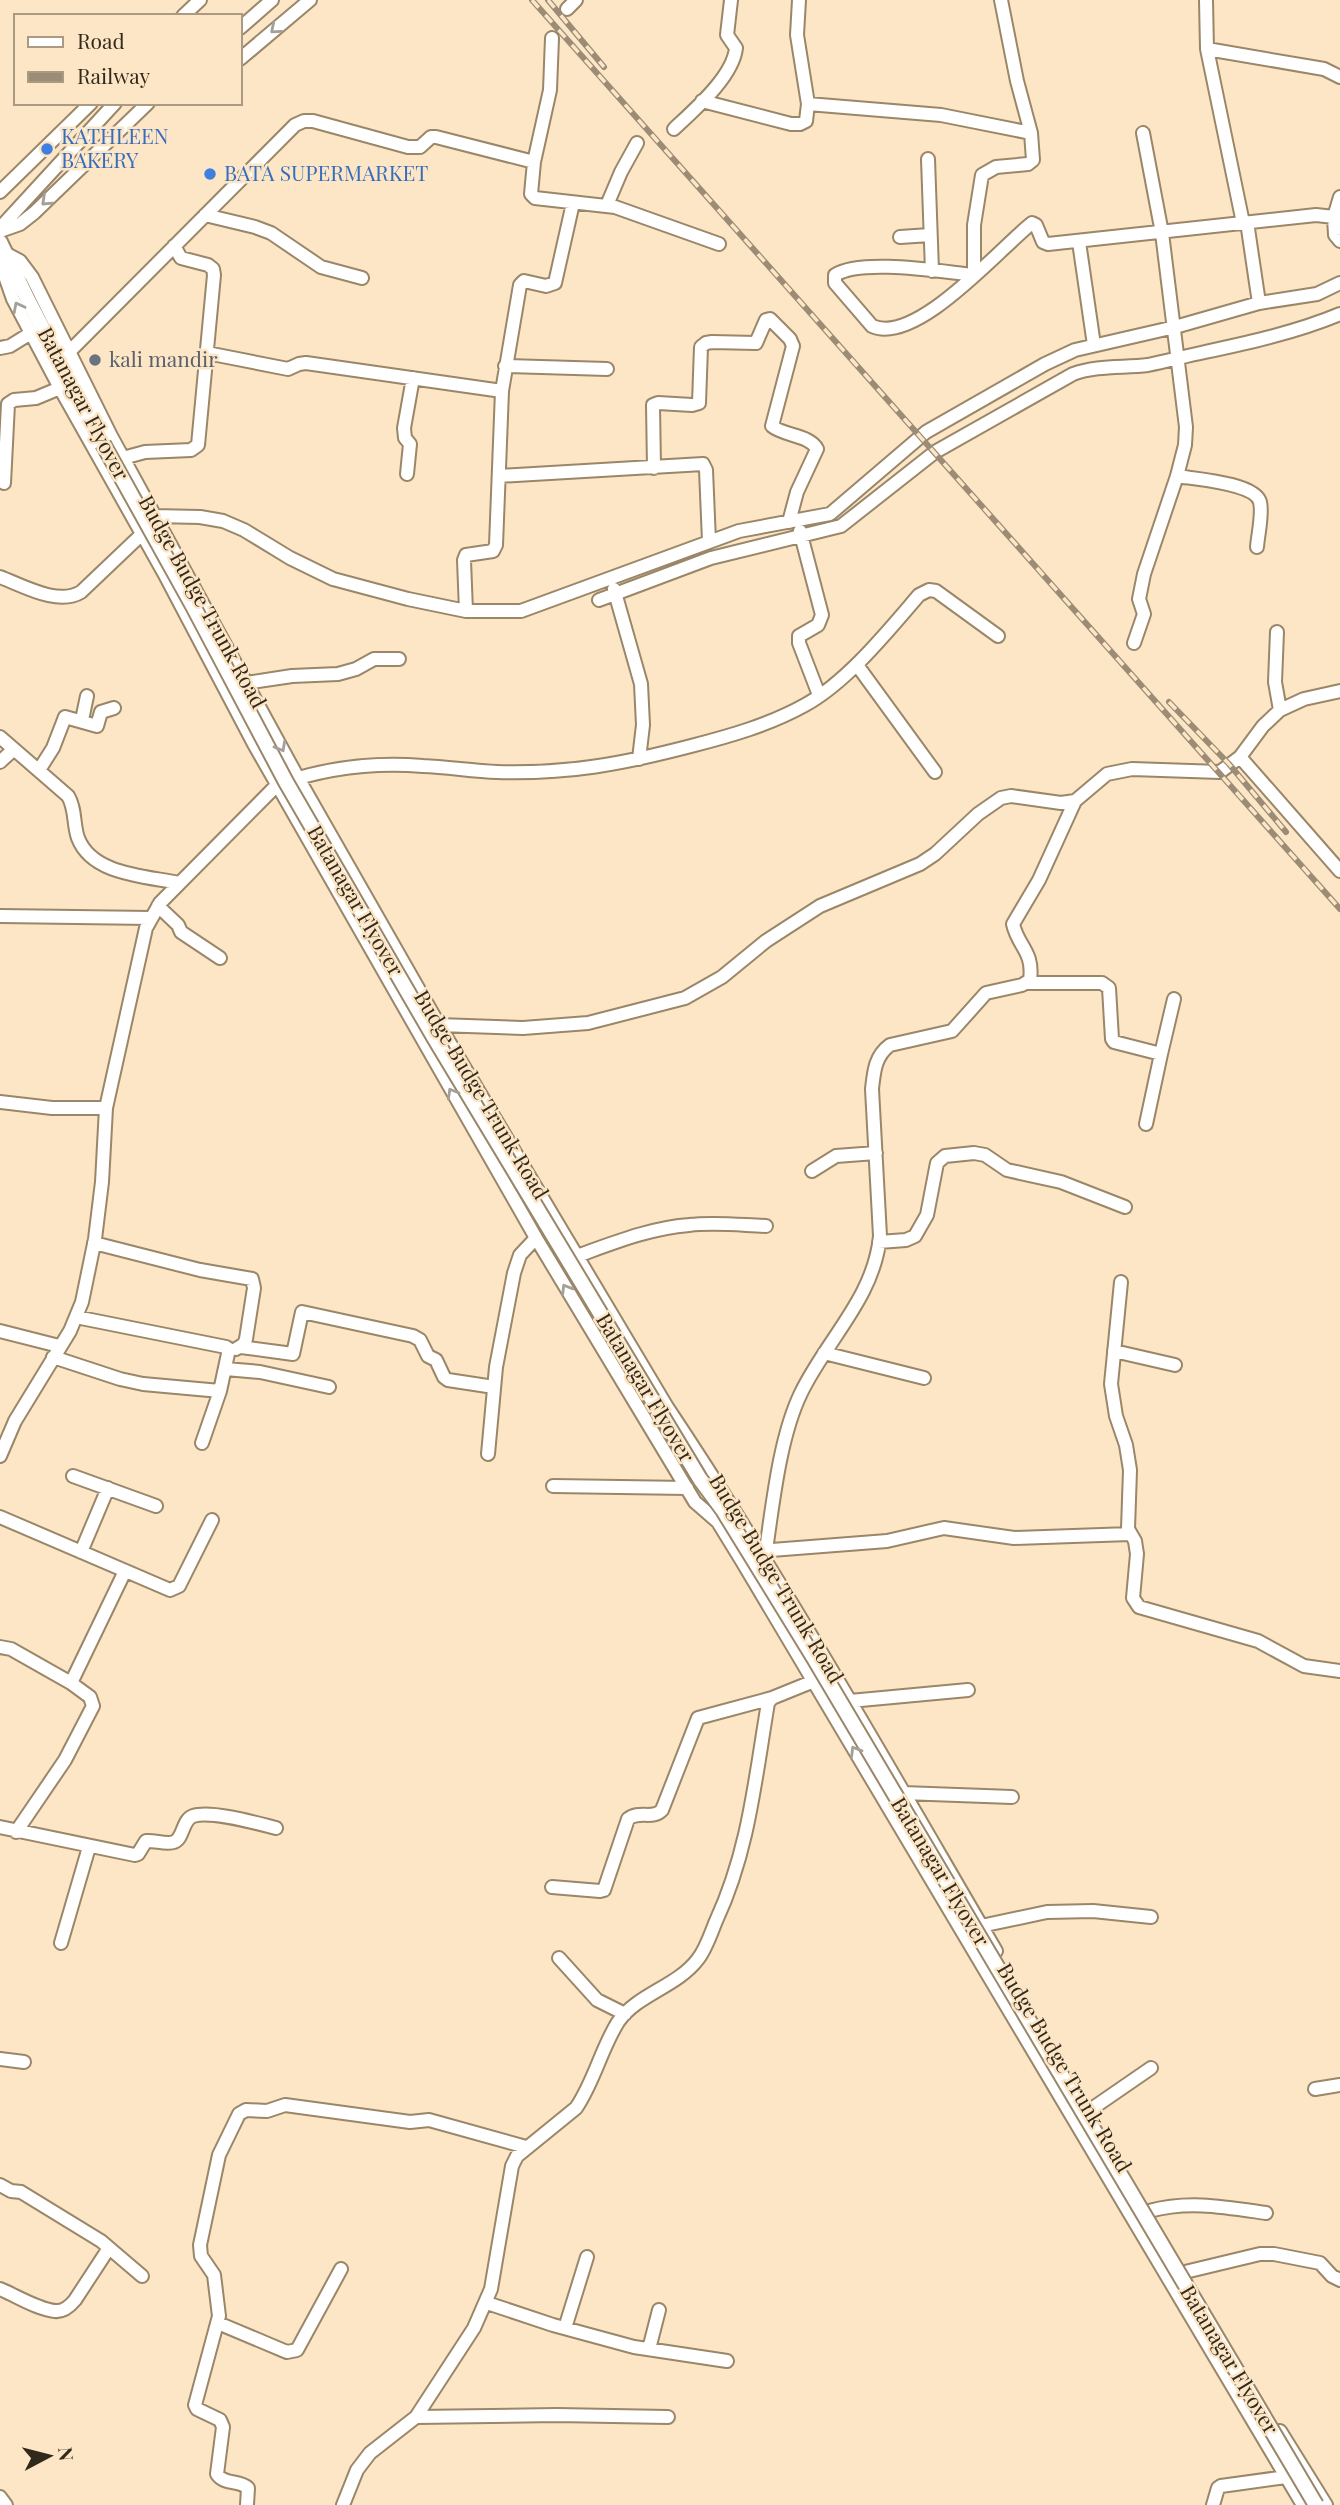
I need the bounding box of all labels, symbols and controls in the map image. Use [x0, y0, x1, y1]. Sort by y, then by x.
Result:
legend [14, 14, 242, 105]
one-way arrow [270, 21, 283, 33]
text: Road [77, 26, 125, 54]
text: Railway [77, 61, 151, 89]
place label: KATHLEEN BAKERY [61, 121, 169, 173]
marker: KATHLEEN BAKERY [39, 141, 55, 157]
place label: BATA SUPERMARKET [224, 158, 428, 186]
marker: BATA SUPERMARKET [202, 166, 218, 182]
one-way arrow [41, 193, 54, 206]
one-way arrow [12, 302, 26, 314]
street label: Batanagar Flyover [33, 322, 137, 485]
place label: kali mandir [109, 344, 218, 372]
marker: kali mandir [87, 352, 103, 368]
street label: Budge Budge Trunk Road [133, 490, 274, 712]
one-way arrow [273, 739, 286, 752]
street label: Batanagar Flyover [302, 820, 412, 981]
street label: Budge Budge Trunk Road [409, 984, 556, 1204]
one-way arrow [447, 1087, 460, 1100]
one-way arrow [562, 1284, 575, 1297]
street label: Batanagar Flyover [591, 1307, 703, 1467]
street label: Budge Budge Trunk Road [704, 1468, 851, 1688]
one-way arrow [851, 1745, 864, 1758]
street label: Batanagar Flyover [886, 1791, 998, 1951]
street label: Budge Budge Trunk Road [992, 1957, 1139, 2177]
street label: Batanagar Flyover [1175, 2279, 1287, 2439]
north arrow [14, 2421, 84, 2491]
text: N [53, 2445, 81, 2462]

